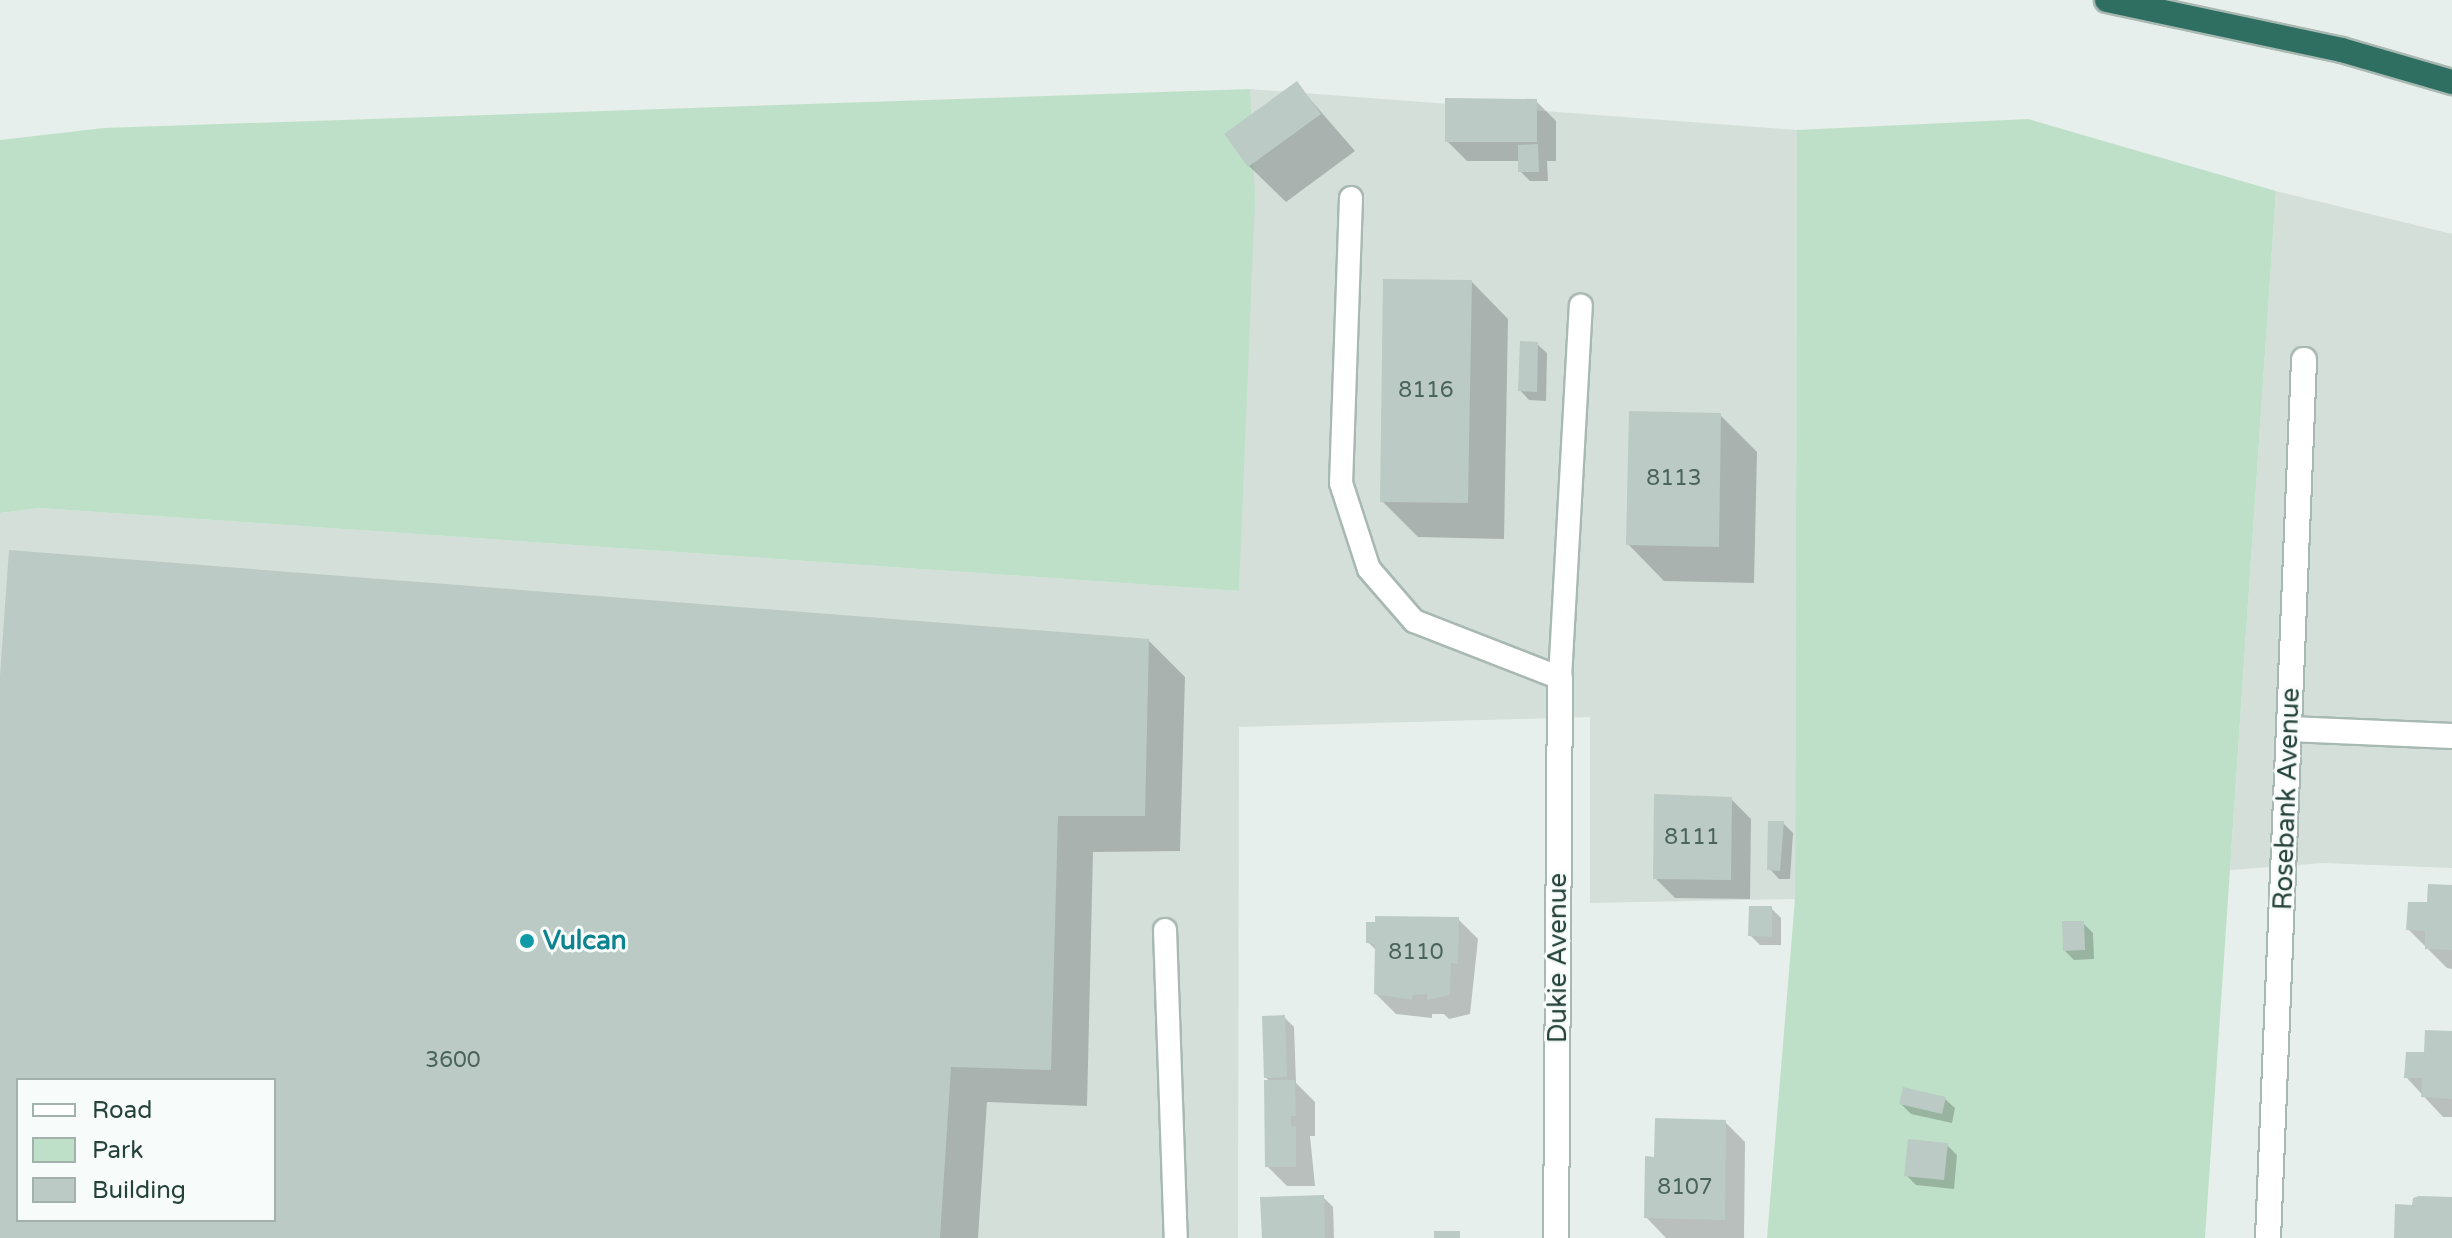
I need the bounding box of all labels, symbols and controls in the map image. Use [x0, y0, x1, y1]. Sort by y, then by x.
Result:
house number: 8116 [1398, 378, 1454, 404]
house number: 8113 [1646, 466, 1702, 492]
street label: Rosebank Avenue [2268, 687, 2306, 911]
house number: 8111 [1664, 825, 1720, 851]
street label: Dukie Avenue [1542, 873, 1574, 1043]
place label: Vulcan [543, 925, 627, 957]
marker: Vulcan [518, 932, 536, 950]
house number: 8110 [1388, 940, 1444, 966]
house number: 3600 [425, 1048, 481, 1074]
legend [16, 1078, 276, 1222]
text: Road [92, 1096, 152, 1125]
text: Park [92, 1136, 143, 1165]
house number: 8107 [1657, 1175, 1713, 1201]
text: Building [92, 1176, 186, 1205]

